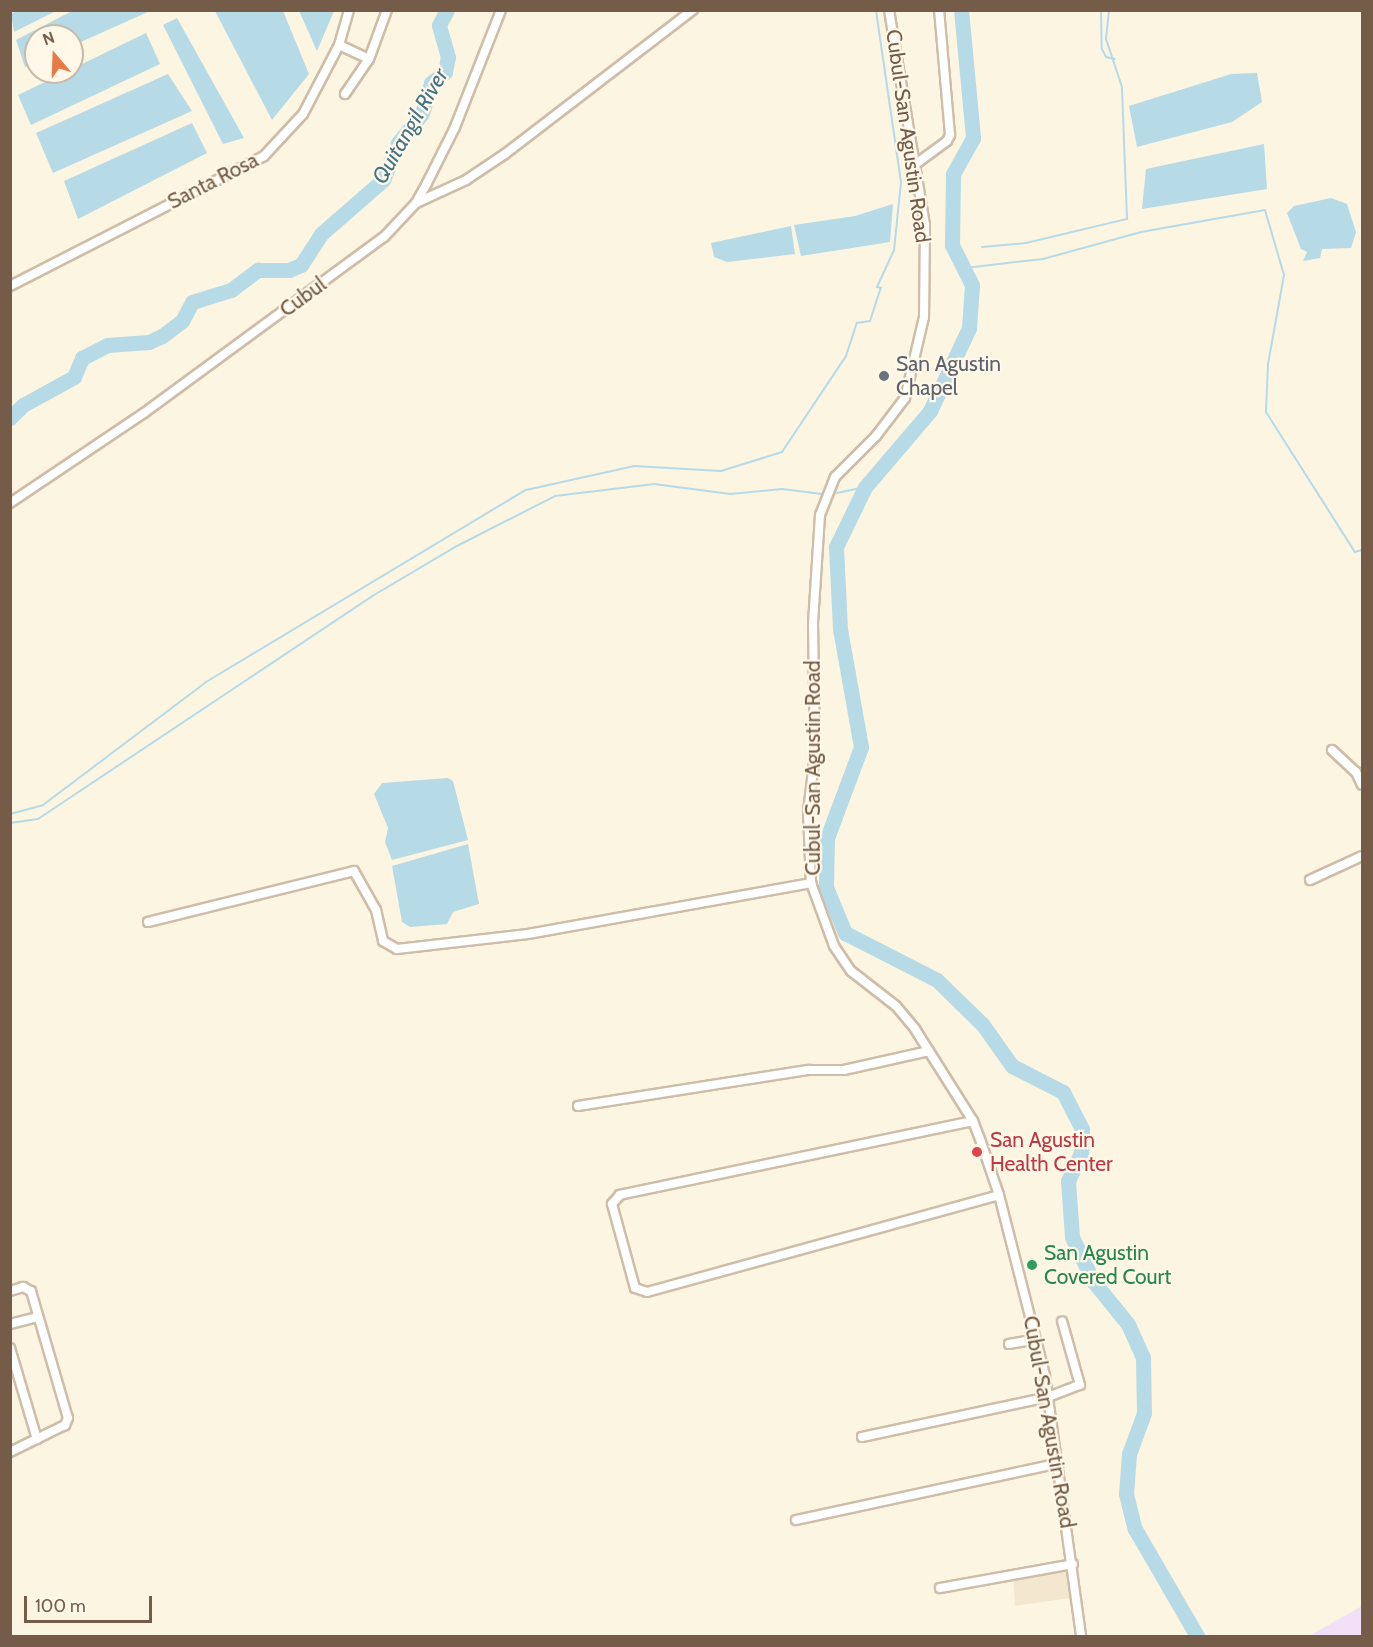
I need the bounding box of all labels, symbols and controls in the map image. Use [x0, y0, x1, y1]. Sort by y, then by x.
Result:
north arrow [24, 24, 84, 84]
text: N [40, 28, 57, 49]
street label: Cubul-San Agustin Road [881, 28, 935, 244]
water label: Quitangil River [366, 64, 454, 188]
street label: Santa Rosa [163, 147, 263, 215]
street label: Cubul [275, 272, 331, 322]
place label: San Agustin Chapel [896, 351, 1001, 401]
marker: San Agustin Chapel [877, 369, 891, 383]
street label: Cubul-San Agustin Road [800, 660, 826, 876]
place label: San Agustin Health Center [990, 1127, 1113, 1177]
marker: San Agustin Health Center [968, 1143, 986, 1161]
place label: San Agustin Covered Court [1044, 1240, 1171, 1290]
marker: San Agustin Covered Court [1025, 1258, 1039, 1272]
street label: Cubul-San Agustin Road [1018, 1314, 1080, 1530]
scale bar [27, 1584, 154, 1622]
text: 100 m [35, 1595, 86, 1617]

